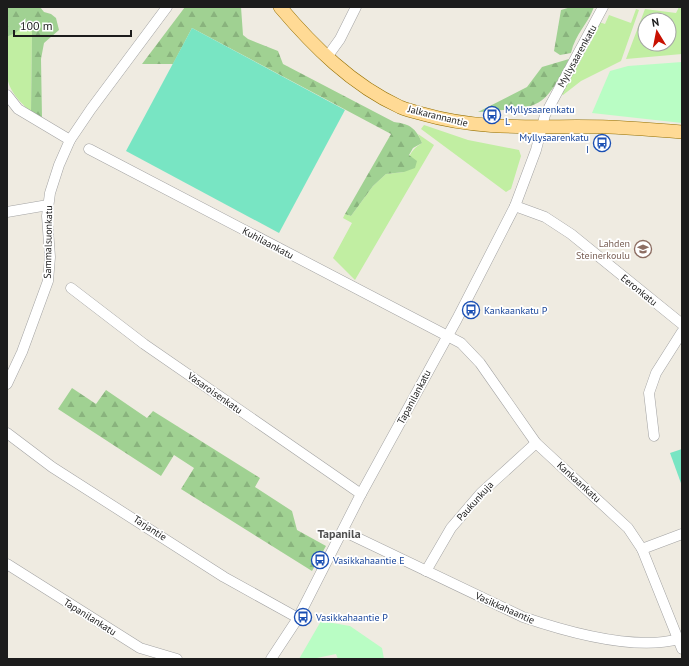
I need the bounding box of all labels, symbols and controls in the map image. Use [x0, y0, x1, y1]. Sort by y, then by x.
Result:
scale bar [14, 12, 131, 38]
north arrow [637, 12, 677, 52]
text: N [650, 15, 660, 30]
text: 100 m [20, 18, 53, 33]
street label: Myllysaarenkatu [554, 22, 600, 90]
street label: Jalkarannantie [406, 102, 469, 130]
place label: Myllysaarenkatu L [505, 103, 575, 128]
bus stop icon: Myllysaarenkatu L [482, 105, 502, 125]
place label: Myllysaarenkatu I [519, 131, 589, 156]
bus stop icon: Myllysaarenkatu I [592, 133, 612, 153]
street label: Sammalsuonkatu [41, 205, 55, 279]
street label: Kuhilaankatu [240, 224, 296, 262]
place label: Lahden Steinerkoulu [576, 237, 630, 262]
school or university icon: Lahden Steinerkoulu [633, 239, 653, 259]
street label: Eeronkatu [618, 271, 660, 309]
bus stop icon: Kankaankatu P [461, 300, 481, 320]
place label: Kankaankatu P [484, 304, 548, 317]
street label: Tapanilankatu [394, 368, 434, 426]
street label: Vasaroisenkatu [184, 369, 245, 417]
street label: Kankaankatu [554, 459, 604, 505]
street label: Paukunkuja [454, 478, 496, 524]
street label: Tarjantie [131, 512, 169, 544]
district label: Tapanila [317, 526, 361, 541]
bus stop icon: Vasikkahaantie E [310, 550, 330, 570]
place label: Vasikkahaantie E [332, 554, 405, 567]
street label: Vasikkahaantie [472, 589, 537, 627]
street label: Tapanilankatu [61, 596, 119, 638]
bus stop icon: Vasikkahaantie P [293, 607, 313, 627]
place label: Vasikkahaantie P [315, 611, 388, 624]

